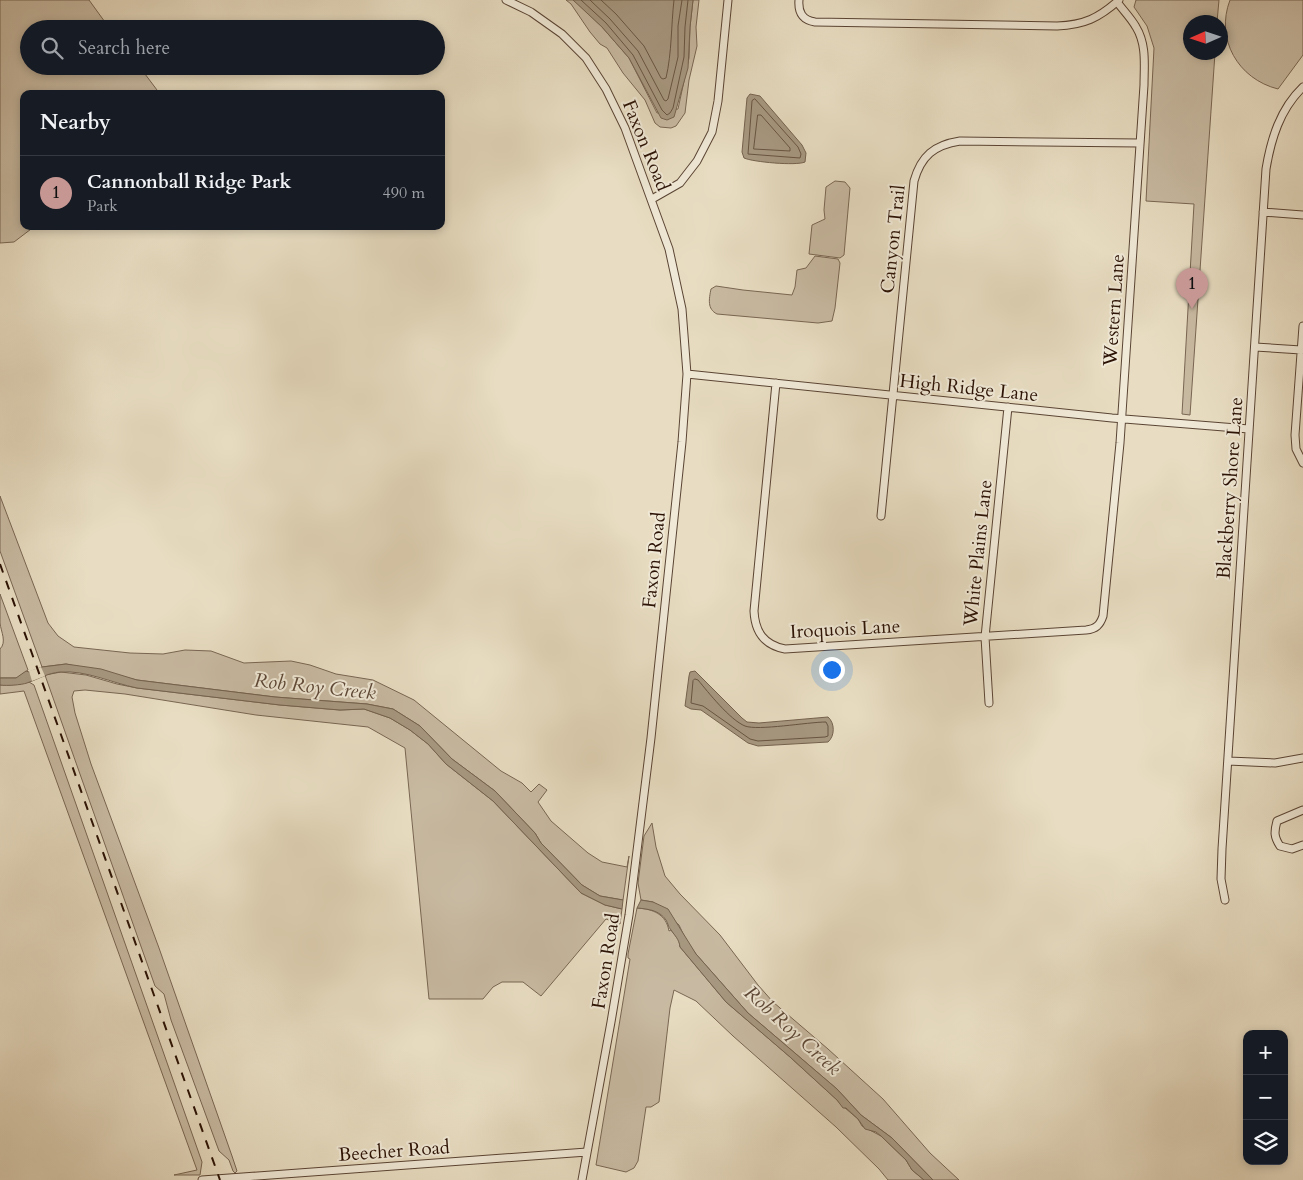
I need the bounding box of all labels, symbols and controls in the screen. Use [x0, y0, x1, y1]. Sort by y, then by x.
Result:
north arrow [1183, 15, 1228, 60]
search box [20, 20, 445, 75]
icon: search [38, 34, 66, 62]
text: Search here [78, 35, 170, 61]
street label: Faxon Road [616, 96, 676, 195]
text: Nearby [40, 108, 111, 137]
text: Cannonball Ridge Park [87, 169, 291, 195]
text: 1 [52, 182, 60, 204]
text: 490 m [383, 182, 425, 204]
street label: Canyon Trail [874, 183, 912, 295]
text: Park [87, 195, 118, 217]
street label: Western Lane [1097, 253, 1131, 368]
pin: 1 [1176, 268, 1208, 309]
street label: High Ridge Lane [898, 368, 1040, 408]
street label: Blackberry Shore Lane [1211, 396, 1249, 580]
street label: White Plains Lane [957, 478, 999, 629]
street label: Faxon Road [636, 511, 672, 609]
street label: Iroquois Lane [789, 613, 901, 645]
your location [819, 657, 845, 683]
water label: Rob Roy Creek [253, 667, 377, 706]
street label: Faxon Road [586, 912, 626, 1011]
water label: Rob Roy Creek [738, 979, 847, 1081]
map controls [1243, 1030, 1288, 1165]
button: + [1243, 1030, 1288, 1075]
button: − [1243, 1075, 1288, 1120]
button: layers [1243, 1120, 1288, 1165]
street label: Beecher Road [337, 1134, 451, 1168]

